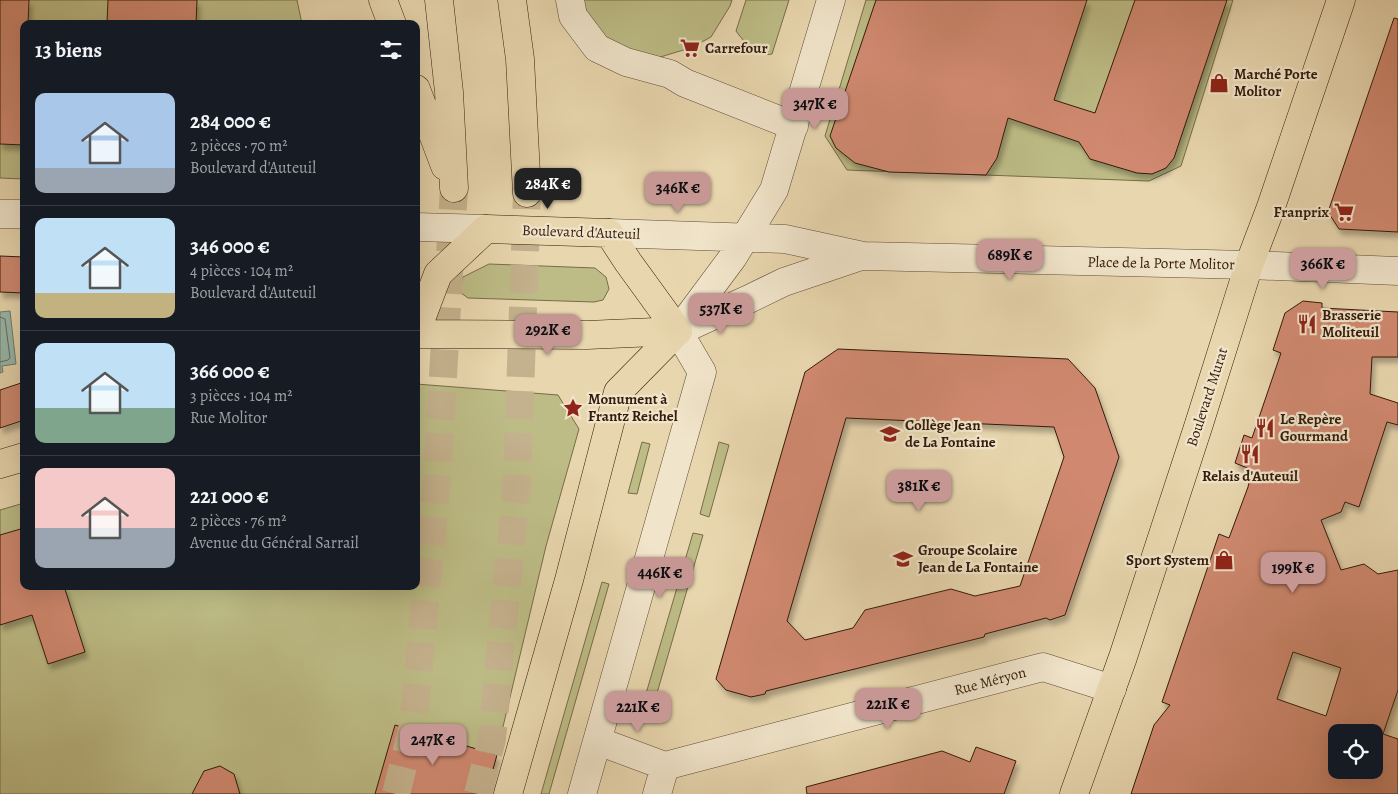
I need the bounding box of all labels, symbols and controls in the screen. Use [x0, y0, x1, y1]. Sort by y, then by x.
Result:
text: 13 biens [35, 36, 102, 64]
icon: filters [377, 36, 405, 64]
supermarket icon: Carrefour [679, 37, 701, 59]
place label: Carrefour [705, 38, 768, 58]
place label: Marché Porte Molitor [1234, 64, 1318, 101]
shop icon: Marché Porte Molitor [1208, 72, 1230, 94]
pin: 347K € [774, 88, 856, 130]
text: 347K € [793, 93, 837, 115]
text: 284 000 € [190, 107, 271, 135]
icon: home [75, 113, 135, 173]
text: 2 pièces · 70 m² [190, 135, 288, 157]
text: Boulevard d'Auteuil [190, 157, 316, 179]
pin: 284K € [507, 168, 589, 210]
pin: 346K € [637, 172, 719, 214]
text: 284K € [525, 173, 571, 195]
text: 346K € [656, 177, 700, 199]
supermarket icon: Franprix [1333, 201, 1355, 223]
place label: Franprix [1274, 202, 1330, 222]
street label: Boulevard d'Auteuil [522, 220, 641, 244]
text: 346 000 € [190, 232, 270, 260]
icon: home [75, 238, 135, 298]
pin: 689K € [969, 238, 1051, 281]
text: 689K € [987, 244, 1033, 266]
pin: 366K € [1282, 248, 1364, 290]
street label: Place de la Porte Molitor [1087, 252, 1235, 274]
text: 366K € [1301, 253, 1345, 275]
text: 4 pièces · 104 m² [190, 260, 293, 282]
text: Boulevard d'Auteuil [190, 282, 316, 304]
pin: 537K € [680, 292, 762, 335]
text: 537K € [699, 298, 743, 320]
place label: Brasserie Moliteuil [1322, 305, 1381, 342]
restaurant icon: Brasserie Moliteuil [1296, 313, 1318, 335]
pin: 292K € [507, 314, 589, 356]
text: 292K € [525, 319, 571, 341]
street label: Boulevard Murat [1182, 345, 1232, 449]
text: 366 000 € [190, 357, 270, 385]
icon: home [75, 363, 135, 423]
text: 3 pièces · 104 m² [190, 385, 293, 407]
place label: Monument à Frantz Reichel [588, 389, 678, 426]
place icon: Monument à Frantz Reichel [562, 397, 584, 419]
text: Rue Molitor [190, 407, 267, 429]
place label: Le Repère Gourmand [1280, 409, 1349, 446]
place label: Collège Jean de La Fontaine [905, 415, 996, 452]
restaurant icon: Le Repère Gourmand [1254, 417, 1276, 439]
school or university icon: Collège Jean de La Fontaine [879, 423, 901, 445]
restaurant icon: Relais d'Auteuil [1239, 443, 1261, 465]
place label: Relais d'Auteuil [1202, 466, 1298, 486]
pin: 381K € [878, 470, 960, 512]
text: 381K € [898, 475, 940, 497]
text: 221 000 € [190, 482, 269, 510]
icon: home [75, 488, 135, 548]
text: 2 pièces · 76 m² [190, 510, 286, 532]
text: Avenue du Général Sarrail [190, 532, 359, 554]
place label: Groupe Scolaire Jean de La Fontaine [918, 540, 1039, 577]
school or university icon: Groupe Scolaire Jean de La Fontaine [892, 548, 914, 570]
shop icon: Sport System [1213, 549, 1235, 571]
place label: Sport System [1126, 550, 1209, 570]
pin: 199K € [1252, 552, 1334, 594]
pin: 446K € [619, 556, 701, 599]
text: 199K € [1271, 557, 1315, 579]
text: 446K € [638, 562, 683, 584]
street label: Rue Méryon [952, 662, 1028, 700]
pin: 221K € [847, 688, 929, 730]
pin: 221K € [597, 690, 679, 733]
text: 221K € [866, 693, 910, 715]
text: 221K € [616, 696, 660, 718]
pin: 247K € [392, 724, 474, 766]
map controls [1328, 724, 1383, 779]
button: locate [1328, 724, 1383, 779]
text: 247K € [411, 729, 455, 751]

